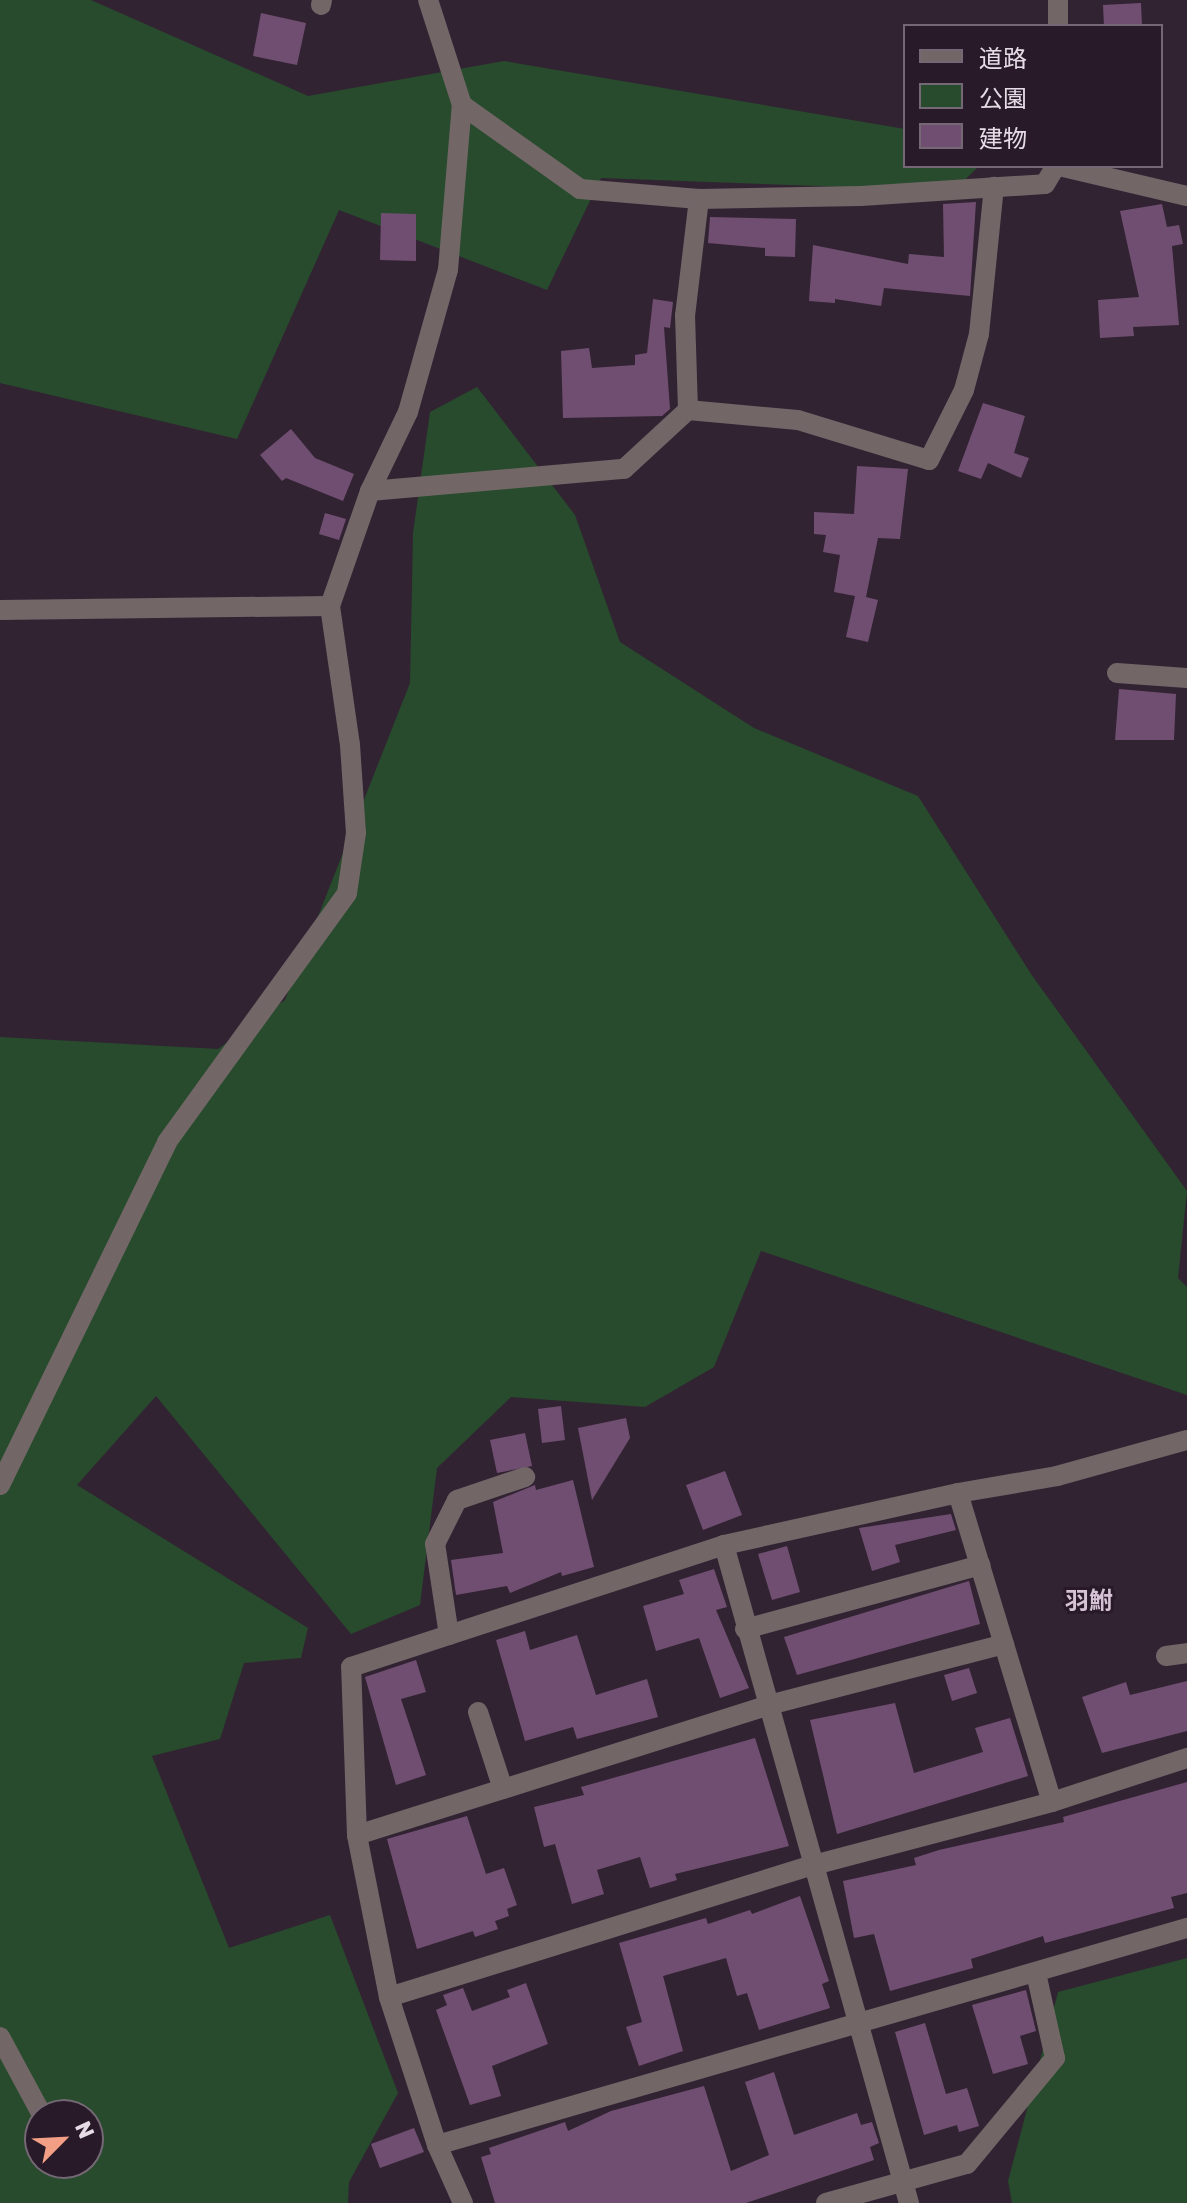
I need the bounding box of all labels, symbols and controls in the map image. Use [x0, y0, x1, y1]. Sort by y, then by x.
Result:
legend [903, 24, 1163, 168]
text: 道路 [979, 45, 1027, 73]
text: 公園 [979, 85, 1027, 113]
text: 建物 [979, 125, 1027, 153]
district label: 羽鮒 [1065, 1588, 1113, 1616]
north arrow [24, 2099, 104, 2179]
text: N [69, 2117, 100, 2143]

